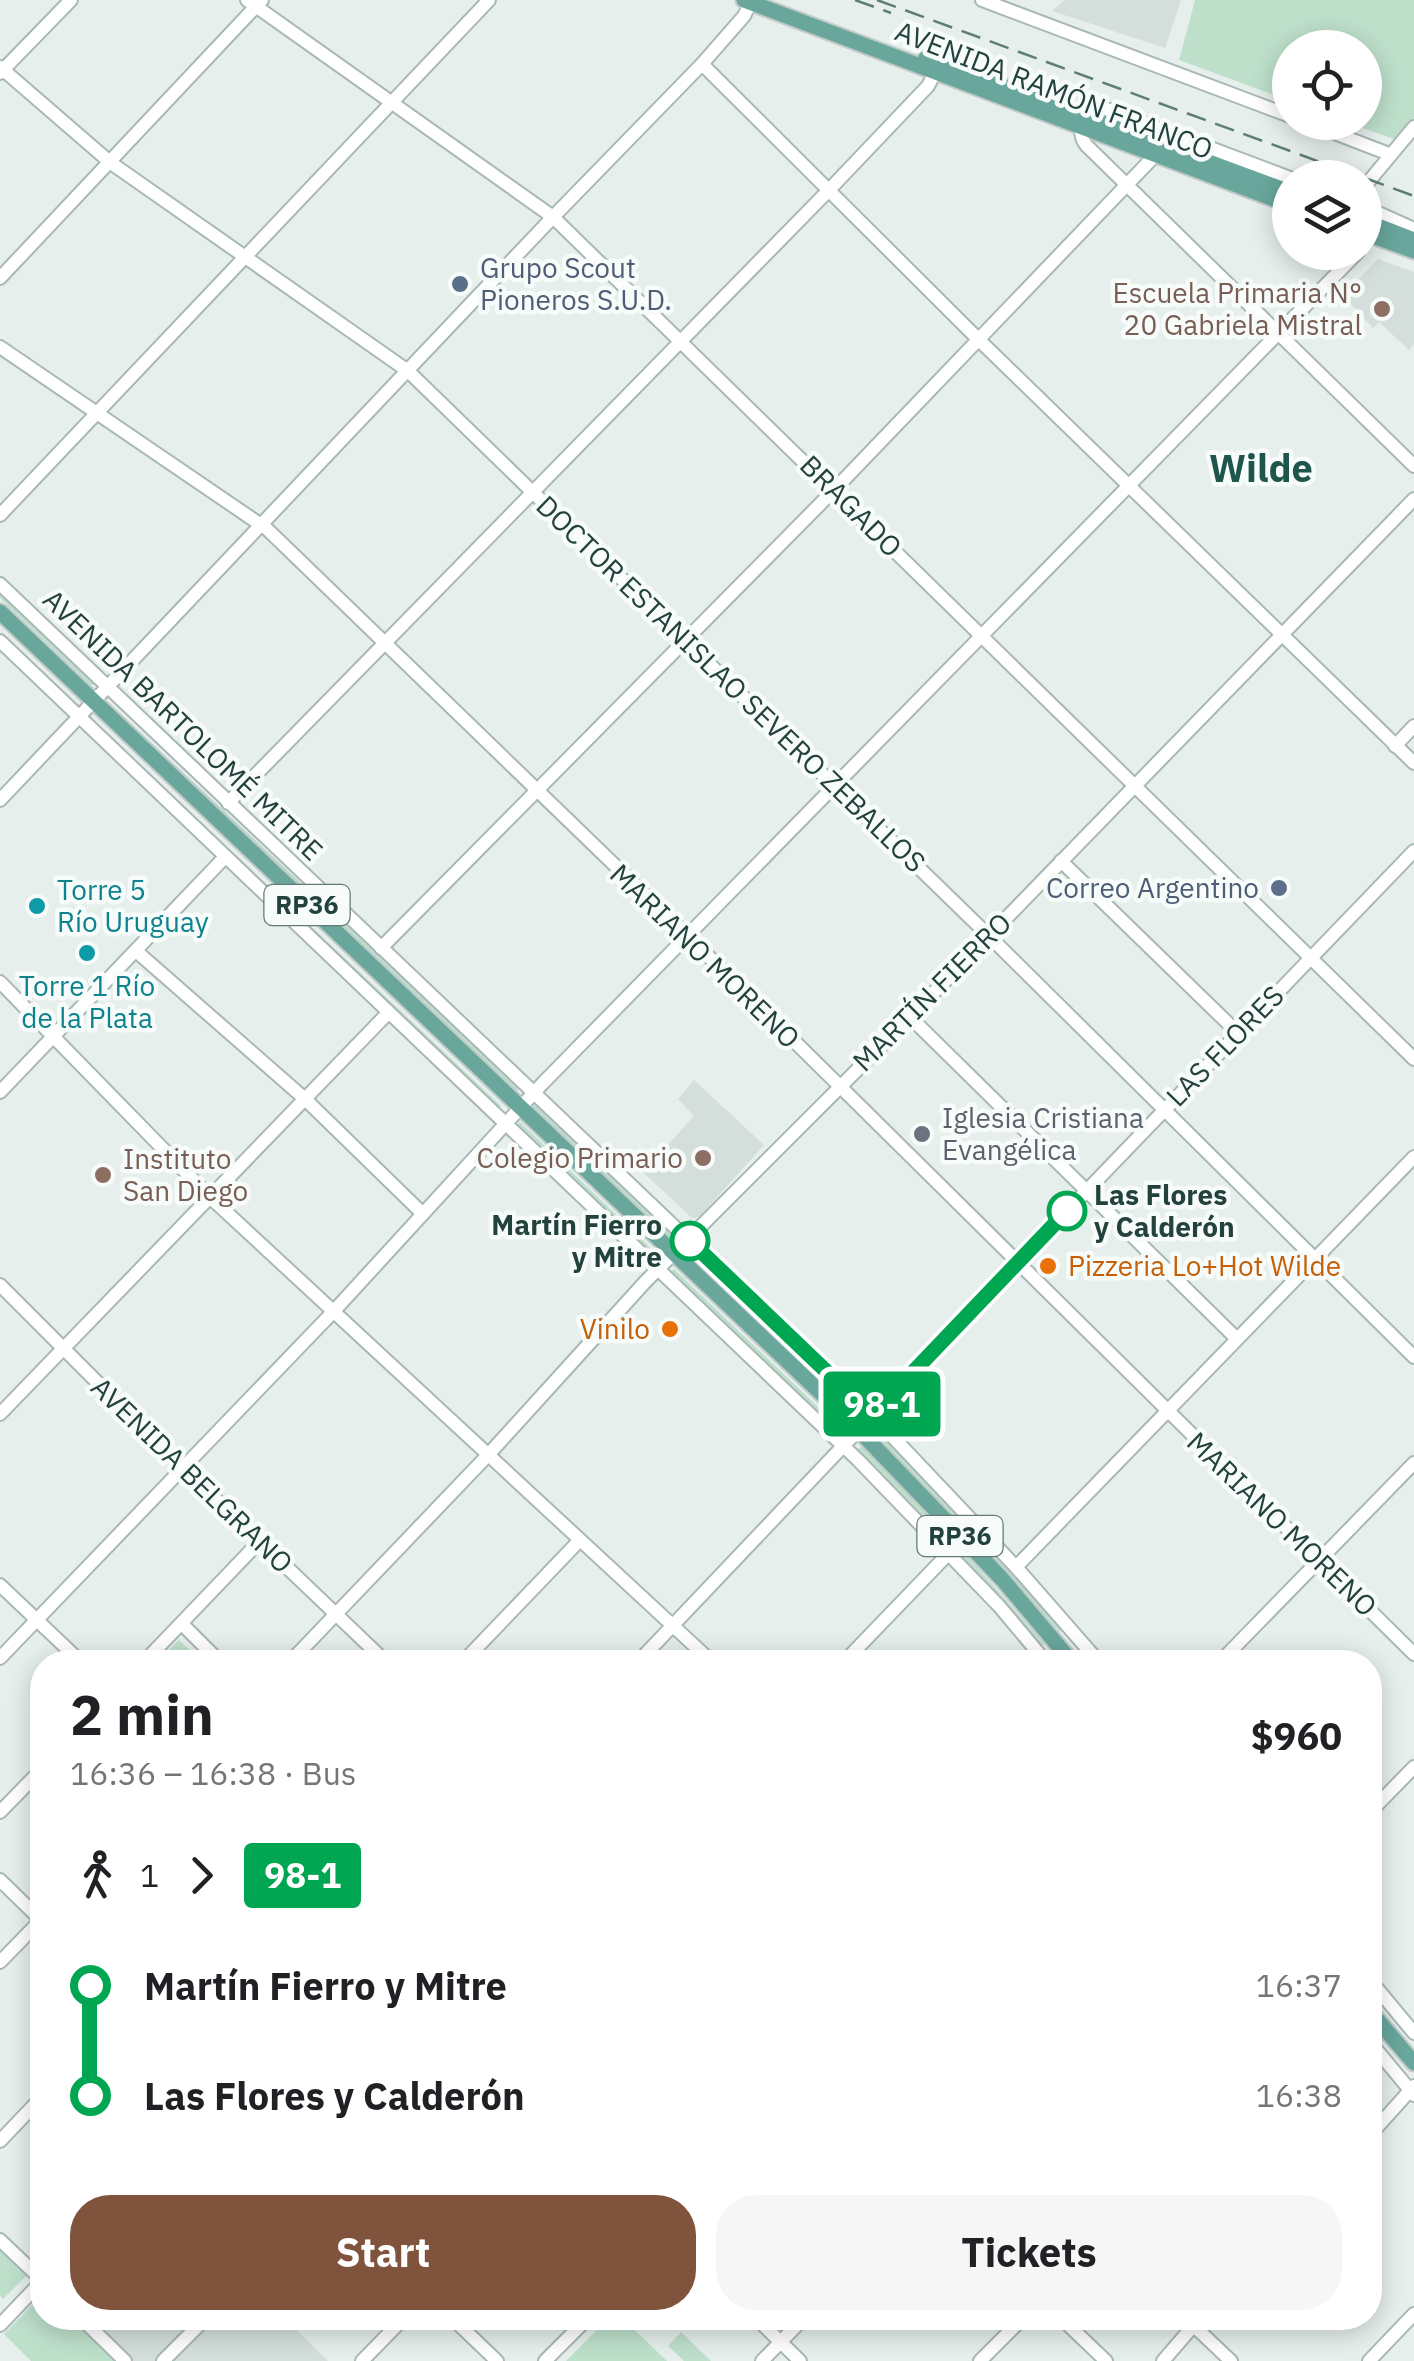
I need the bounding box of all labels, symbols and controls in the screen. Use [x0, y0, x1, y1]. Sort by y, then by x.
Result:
street label: AVENIDA RAMÓN FRANCO [890, 12, 1218, 167]
map controls [1272, 30, 1382, 270]
button: locate [1272, 30, 1382, 140]
button: layers [1272, 160, 1382, 270]
place label: Grupo Scout Pioneros S.U.D. [480, 249, 672, 318]
marker: Grupo Scout Pioneros S.U.D. [449, 273, 471, 295]
place label: Escuela Primaria N° 20 Gabriela Mistral [1112, 274, 1362, 343]
marker: Escuela Primaria N° 20 Gabriela Mistral [1371, 298, 1393, 320]
district label: Wilde [1209, 443, 1313, 492]
street label: BRAGADO [792, 447, 910, 565]
street label: DOCTOR ESTANISLAO SEVERO ZEBALLOS [529, 487, 934, 880]
street label: AVENIDA BARTOLOMÉ MITRE [35, 581, 331, 868]
street label: MARIANO MORENO [602, 855, 808, 1056]
place label: Correo Argentino [1046, 869, 1259, 906]
place label: Torre 5 Río Uruguay [57, 871, 209, 940]
marker: Correo Argentino [1268, 877, 1290, 899]
road number: RP36 [264, 885, 350, 925]
marker: Torre 5 Río Uruguay [26, 895, 48, 917]
street label: MARTÍN FIERRO [844, 904, 1019, 1079]
marker: Torre 1 Río de la Plata [76, 942, 98, 964]
place label: Torre 1 Río de la Plata [19, 967, 155, 1036]
street label: LAS FLORES [1158, 977, 1292, 1114]
place label: Iglesia Cristiana Evangélica [942, 1099, 1144, 1168]
marker: Iglesia Cristiana Evangélica [911, 1123, 933, 1145]
place label: Colegio Primario [477, 1139, 683, 1176]
place label: Instituto San Diego [123, 1140, 248, 1209]
marker: Colegio Primario [692, 1147, 714, 1169]
marker: Instituto San Diego [92, 1164, 114, 1186]
place label: Las Flores y Calderón [1094, 1176, 1235, 1245]
marker: Las Flores y Calderón [1048, 1192, 1086, 1230]
place label: Martín Fierro y Mitre [491, 1206, 662, 1275]
marker: Martín Fierro y Mitre [671, 1222, 709, 1260]
place label: Pizzeria Lo+Hot Wilde [1068, 1247, 1341, 1284]
marker: Pizzeria Lo+Hot Wilde [1037, 1255, 1059, 1277]
place label: Vinilo [580, 1310, 650, 1347]
marker: Vinilo [659, 1318, 681, 1340]
street label: AVENIDA BELGRANO [83, 1369, 301, 1581]
line badge: 98-1 [812, 1372, 952, 1436]
text: 98-1 [843, 1381, 921, 1427]
street label: MARIANO MORENO [1179, 1423, 1385, 1624]
road number: RP36 [918, 1516, 1002, 1556]
text: 2 min [70, 1679, 214, 1750]
text: $960 [1251, 1711, 1342, 1760]
text: 16:36 – 16:38 · Bus [70, 1752, 356, 1794]
icon: walk [70, 1848, 125, 1903]
icon: forward [174, 1848, 229, 1903]
text: 98-1 [264, 1852, 341, 1898]
text: 1 [140, 1854, 159, 1896]
text: Martín Fierro y Mitre [144, 1961, 507, 2010]
text: 16:37 [1256, 1964, 1342, 2006]
text: Las Flores y Calderón [144, 2071, 525, 2120]
text: 16:38 [1256, 2074, 1342, 2116]
button: Start [70, 2195, 696, 2310]
button: Tickets [716, 2195, 1342, 2310]

